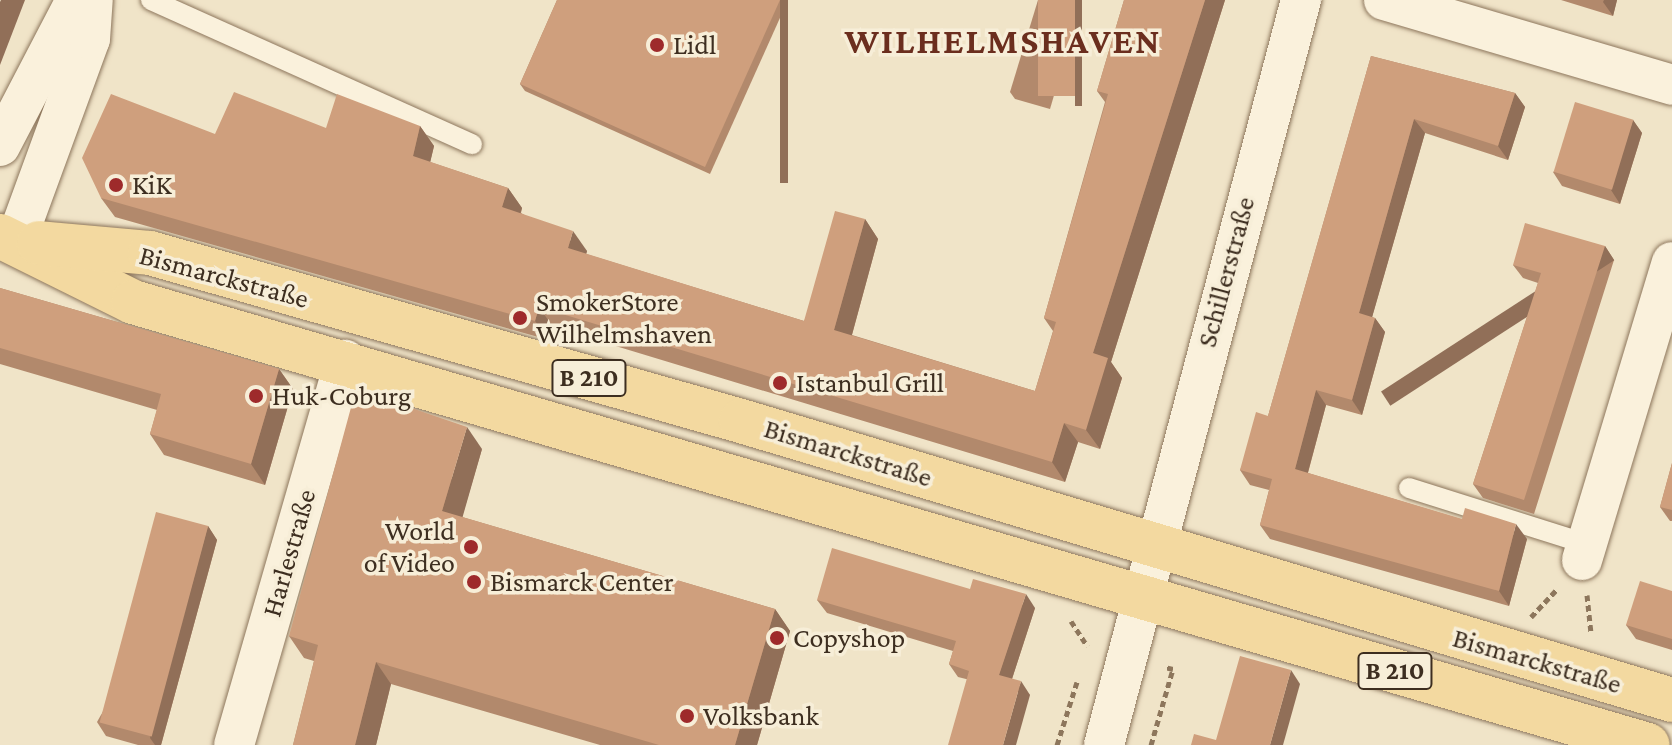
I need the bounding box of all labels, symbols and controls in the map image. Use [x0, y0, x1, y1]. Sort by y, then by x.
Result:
district label: WILHELMSHAVEN [845, 20, 1161, 64]
place label: Lidl [673, 28, 716, 62]
marker: Lidl [648, 36, 666, 54]
place label: KiK [132, 168, 171, 202]
marker: KiK [107, 176, 125, 194]
street label: Schillerstraße [1190, 193, 1262, 351]
street label: Bismarckstraße [136, 238, 312, 316]
place label: SmokerStore Wilhelmshaven [536, 285, 712, 351]
marker: SmokerStore Wilhelmshaven [511, 309, 529, 327]
road number: B 210 [551, 356, 627, 400]
place label: Istanbul Grill [796, 366, 944, 400]
marker: Istanbul Grill [771, 374, 789, 392]
place label: Huk-Coburg [272, 379, 411, 413]
marker: Huk-Coburg [247, 387, 265, 405]
street label: Bismarckstraße [760, 412, 936, 494]
street label: Harlestraße [255, 485, 323, 621]
place label: World of Video [364, 514, 455, 580]
marker: World of Video [462, 538, 480, 556]
place label: Bismarck Center [490, 565, 674, 599]
marker: Bismarck Center [465, 573, 483, 591]
place label: Copyshop [793, 621, 905, 655]
street label: Bismarckstraße [1449, 621, 1625, 701]
marker: Copyshop [768, 629, 786, 647]
road number: B 210 [1357, 649, 1433, 693]
place label: Volksbank [703, 699, 819, 733]
marker: Volksbank [678, 707, 696, 725]

